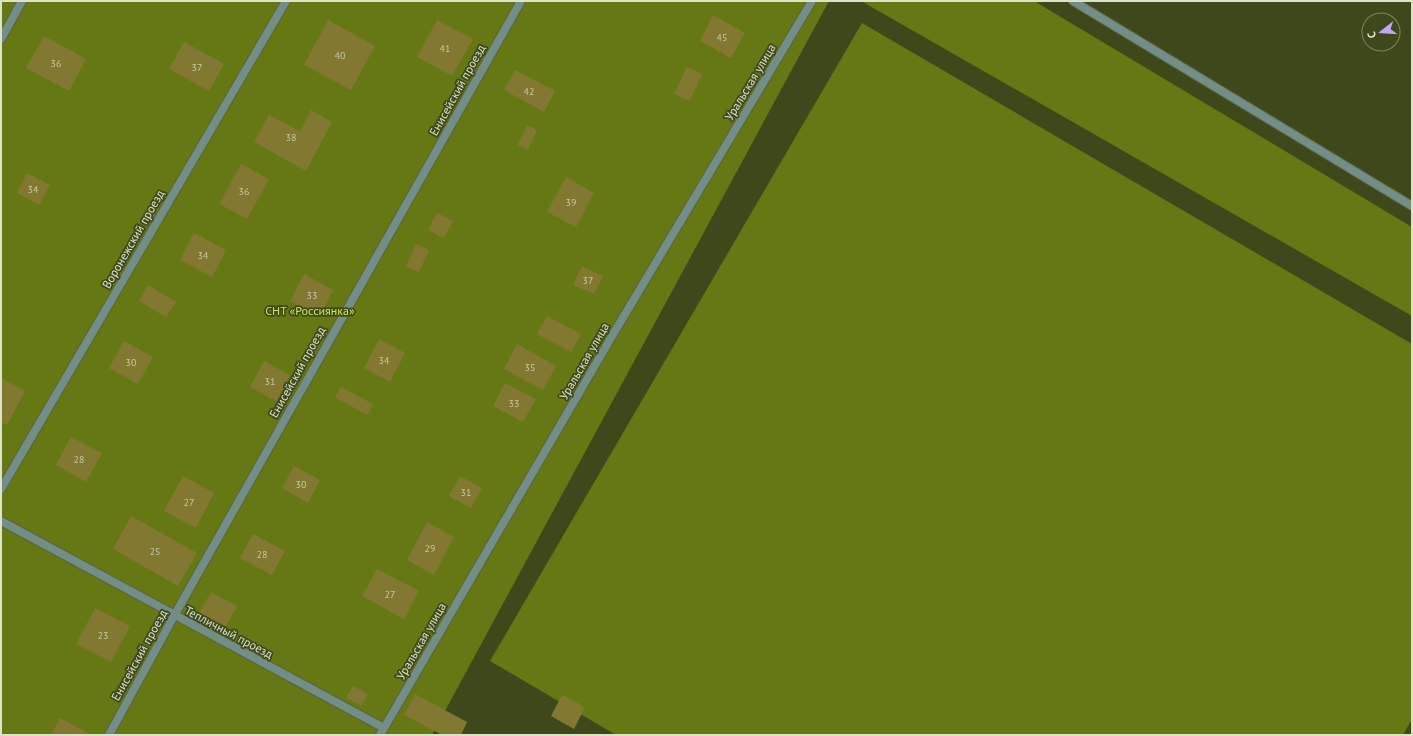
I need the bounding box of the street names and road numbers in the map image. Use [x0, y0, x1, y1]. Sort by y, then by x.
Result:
street label: Енисейский проезд [426, 41, 489, 138]
street label: Уральская улица [721, 41, 779, 123]
street label: Воронежский проезд [99, 187, 168, 291]
street label: Уральская улица [556, 320, 612, 402]
street label: Енисейский проезд [266, 323, 329, 420]
street label: Уральская улица [393, 600, 449, 682]
street label: Тепличный проезд [182, 602, 276, 662]
street label: Енисейский проезд [108, 606, 171, 703]

